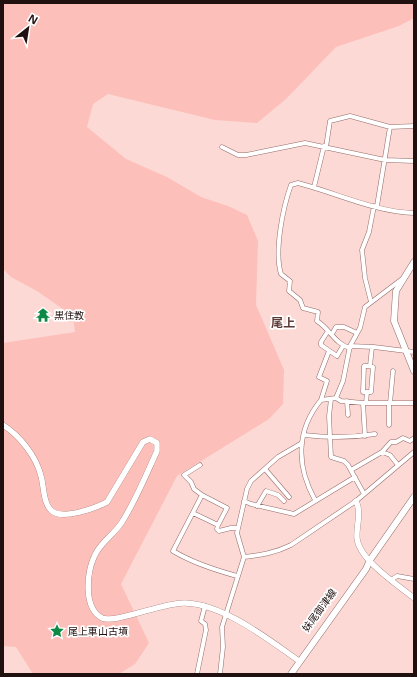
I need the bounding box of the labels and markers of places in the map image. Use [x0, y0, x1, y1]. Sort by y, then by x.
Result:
temple icon: 黒住教 [35, 307, 51, 323]
place label: 黒住教 [54, 308, 84, 322]
place icon: 尾上車山古墳 [49, 623, 65, 639]
place label: 尾上車山古墳 [68, 624, 128, 638]

